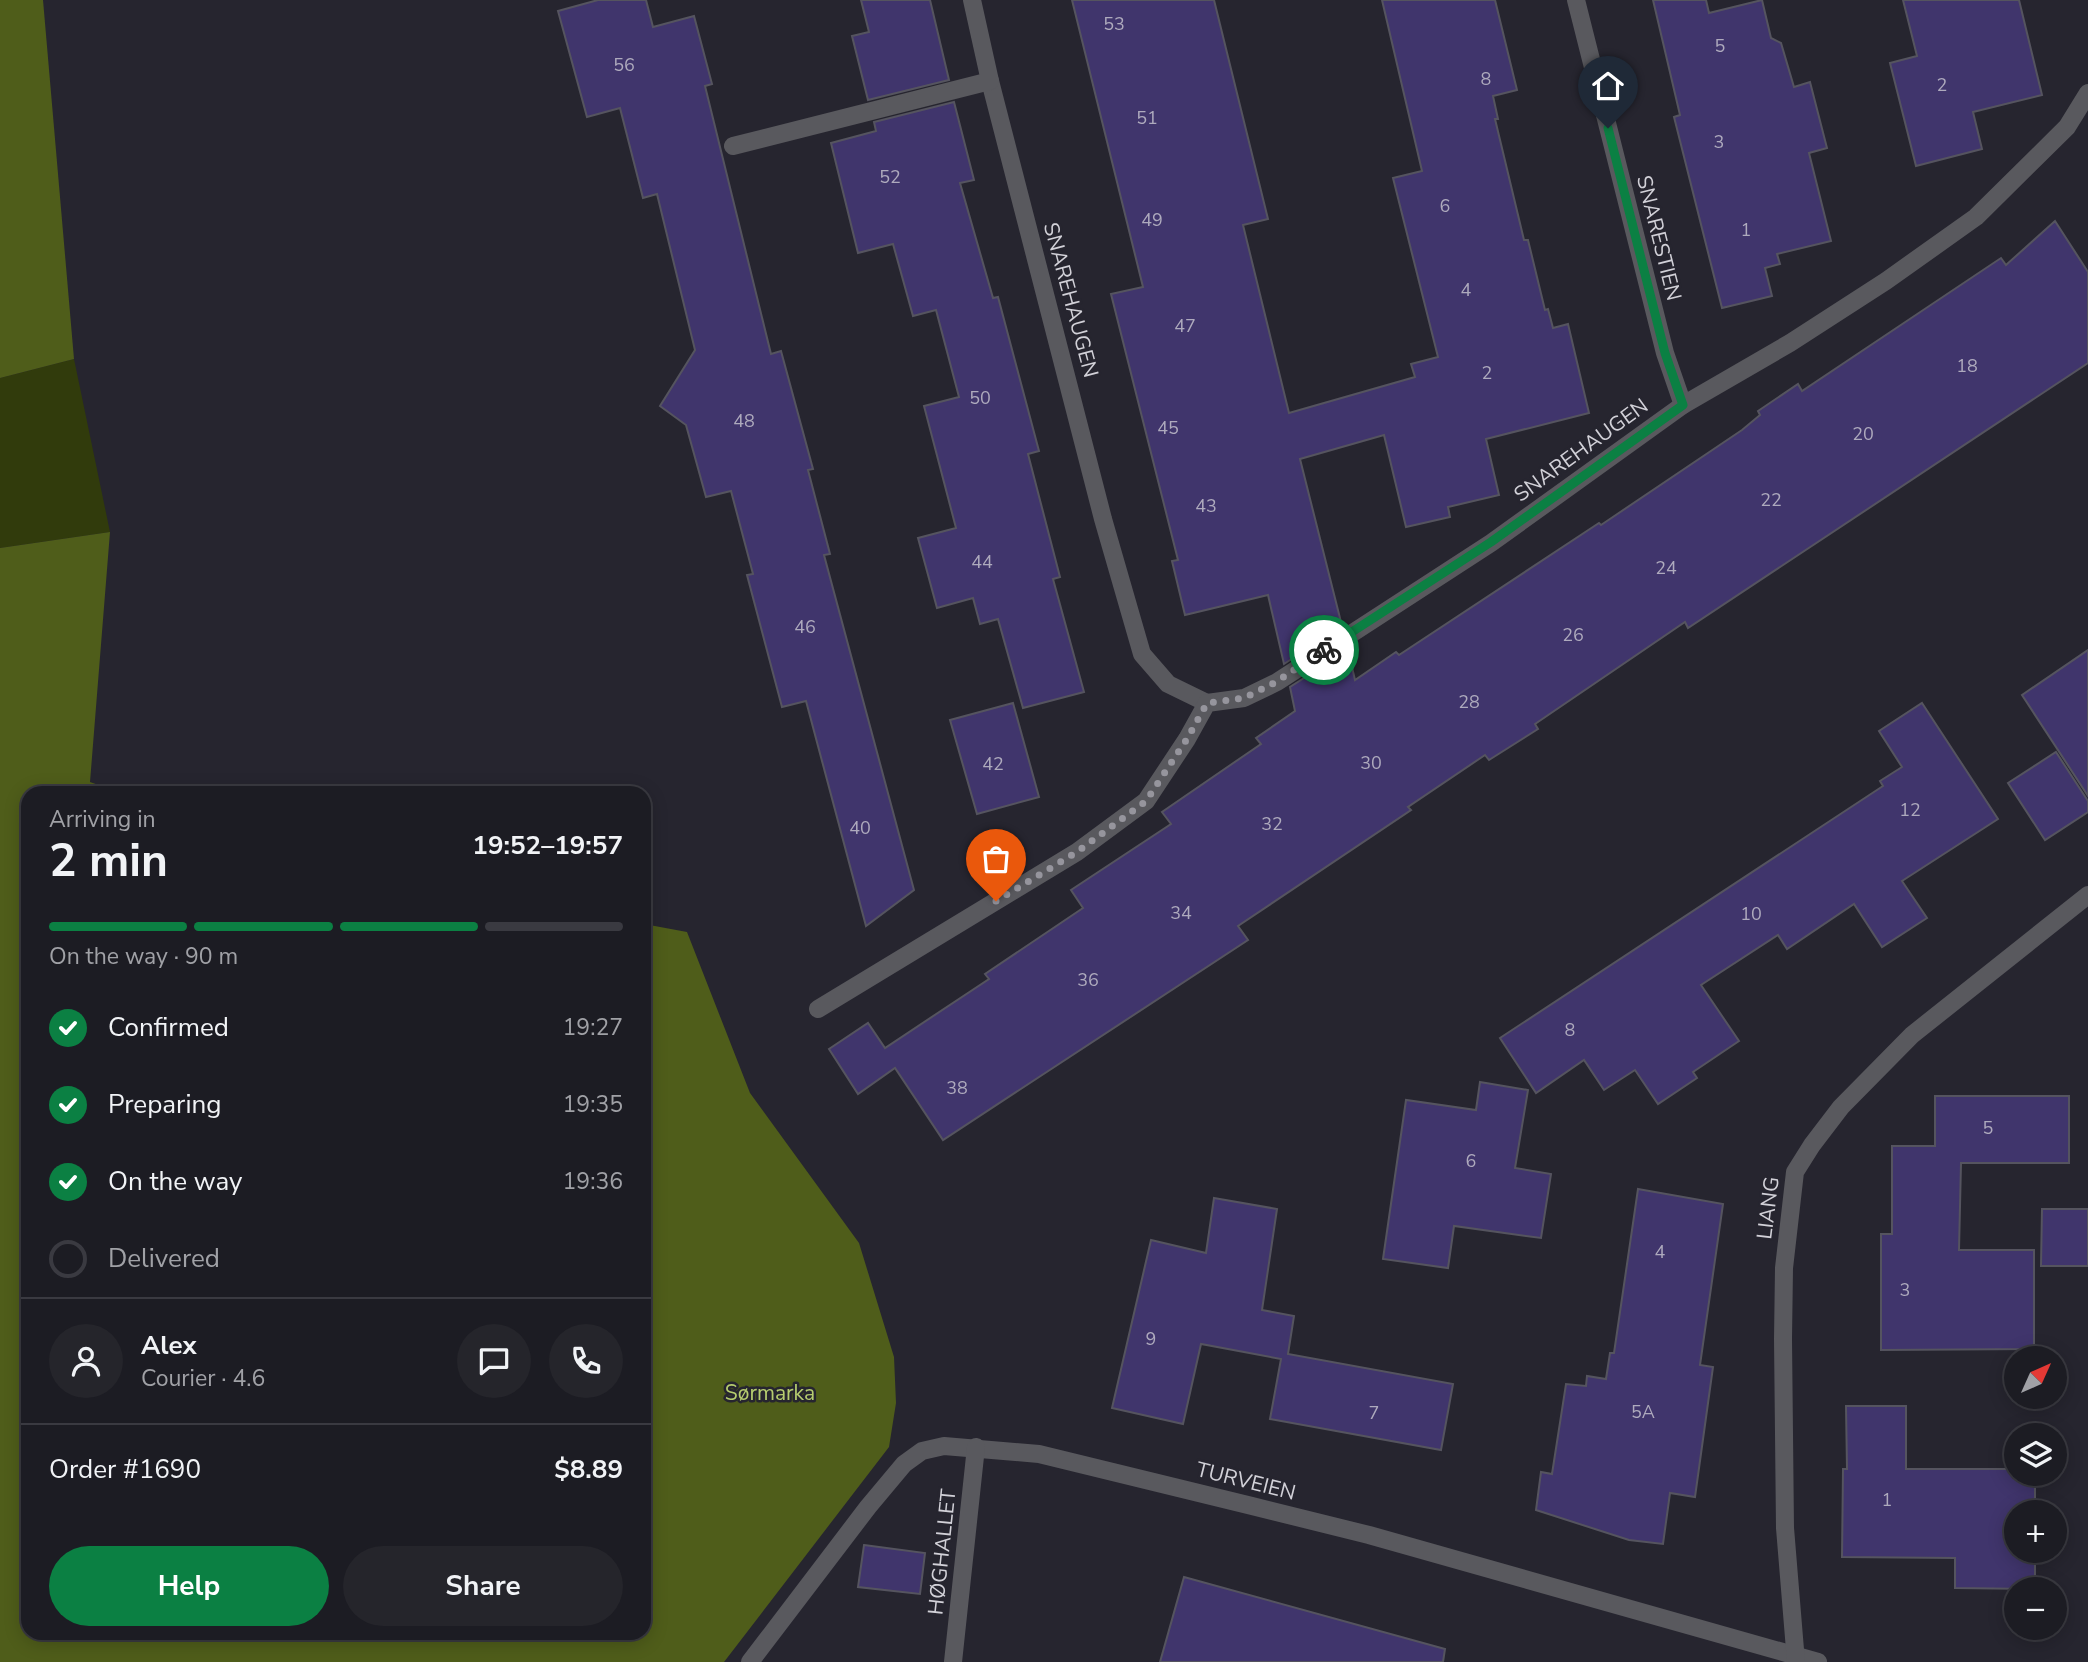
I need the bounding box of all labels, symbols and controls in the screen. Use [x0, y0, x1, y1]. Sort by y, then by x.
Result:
house number: 53 [1103, 12, 1125, 36]
house number: 5 [1715, 34, 1725, 58]
house number: 56 [613, 53, 635, 77]
pin [1578, 56, 1638, 128]
house number: 8 [1481, 67, 1491, 91]
icon: home [1589, 67, 1627, 105]
house number: 2 [1937, 73, 1947, 97]
house number: 51 [1136, 106, 1158, 130]
house number: 3 [1714, 130, 1724, 154]
house number: 52 [879, 165, 901, 189]
street label: SNARESTIEN [1630, 172, 1688, 304]
house number: 6 [1440, 194, 1450, 218]
house number: 49 [1141, 208, 1163, 232]
house number: 1 [1741, 218, 1751, 242]
street label: SNAREHAUGEN [1037, 219, 1105, 381]
house number: 4 [1461, 278, 1472, 302]
house number: 47 [1174, 314, 1196, 338]
house number: 18 [1956, 354, 1978, 378]
house number: 2 [1482, 361, 1492, 385]
house number: 50 [969, 386, 991, 410]
street label: SNAREHAUGEN [1508, 392, 1654, 508]
house number: 48 [733, 409, 755, 433]
house number: 45 [1157, 416, 1179, 440]
house number: 20 [1852, 422, 1874, 446]
house number: 22 [1760, 488, 1782, 512]
house number: 43 [1195, 494, 1217, 518]
house number: 44 [971, 550, 993, 574]
house number: 24 [1655, 556, 1677, 580]
house number: 46 [794, 615, 816, 639]
courier [1289, 615, 1359, 685]
house number: 26 [1562, 623, 1584, 647]
icon: bike [1305, 631, 1343, 669]
house number: 28 [1458, 690, 1480, 714]
house number: 30 [1360, 751, 1382, 775]
house number: 42 [982, 752, 1004, 776]
house number: 12 [1899, 798, 1921, 822]
text: Arriving in [49, 804, 156, 835]
house number: 32 [1261, 812, 1283, 836]
house number: 40 [849, 816, 871, 840]
text: 19:52–19:57 [472, 828, 623, 863]
text: 2 min [49, 829, 168, 892]
pin [966, 829, 1026, 901]
icon: bag [977, 840, 1015, 878]
house number: 34 [1170, 901, 1192, 925]
house number: 10 [1740, 902, 1762, 926]
text: On the way · 90 m [49, 941, 238, 972]
house number: 36 [1077, 968, 1099, 992]
icon: check [49, 1009, 87, 1047]
text: Confirmed [108, 1010, 229, 1045]
text: 19:27 [563, 1012, 623, 1043]
house number: 8 [1565, 1018, 1575, 1042]
house number: 38 [946, 1076, 968, 1100]
icon: check [49, 1086, 87, 1124]
text: Preparing [108, 1087, 221, 1122]
text: 19:35 [563, 1089, 623, 1120]
house number: 5 [1983, 1116, 1993, 1140]
house number: 6 [1466, 1149, 1476, 1173]
icon: check [49, 1163, 87, 1201]
text: On the way [108, 1164, 242, 1199]
text: 19:36 [563, 1166, 623, 1197]
street label: LIANG [1750, 1175, 1786, 1241]
house number: 4 [1655, 1240, 1666, 1264]
text: Delivered [108, 1241, 220, 1276]
house number: 3 [1900, 1278, 1910, 1302]
button: person [49, 1324, 123, 1398]
button: chat [457, 1324, 531, 1398]
button: phone [549, 1324, 623, 1398]
house number: 9 [1146, 1327, 1156, 1351]
text: Alex [141, 1328, 197, 1363]
north arrow [2004, 1346, 2067, 1409]
map controls [2004, 1346, 2067, 1640]
text: Courier · 4.6 [141, 1363, 265, 1394]
park label: Sørmarka [725, 1379, 815, 1407]
house number: 5A [1631, 1400, 1655, 1424]
house number: 7 [1369, 1401, 1379, 1425]
button: layers [2004, 1423, 2067, 1486]
text: Order #1690 [49, 1452, 201, 1487]
text: $8.89 [554, 1452, 623, 1487]
street label: TURVEIEN [1193, 1455, 1299, 1507]
street label: HØGHALLET [921, 1488, 963, 1616]
house number: 1 [1882, 1488, 1892, 1512]
button: + [2004, 1500, 2067, 1563]
button: Help [49, 1546, 329, 1626]
button: Share [343, 1546, 623, 1626]
button: − [2004, 1577, 2067, 1640]

